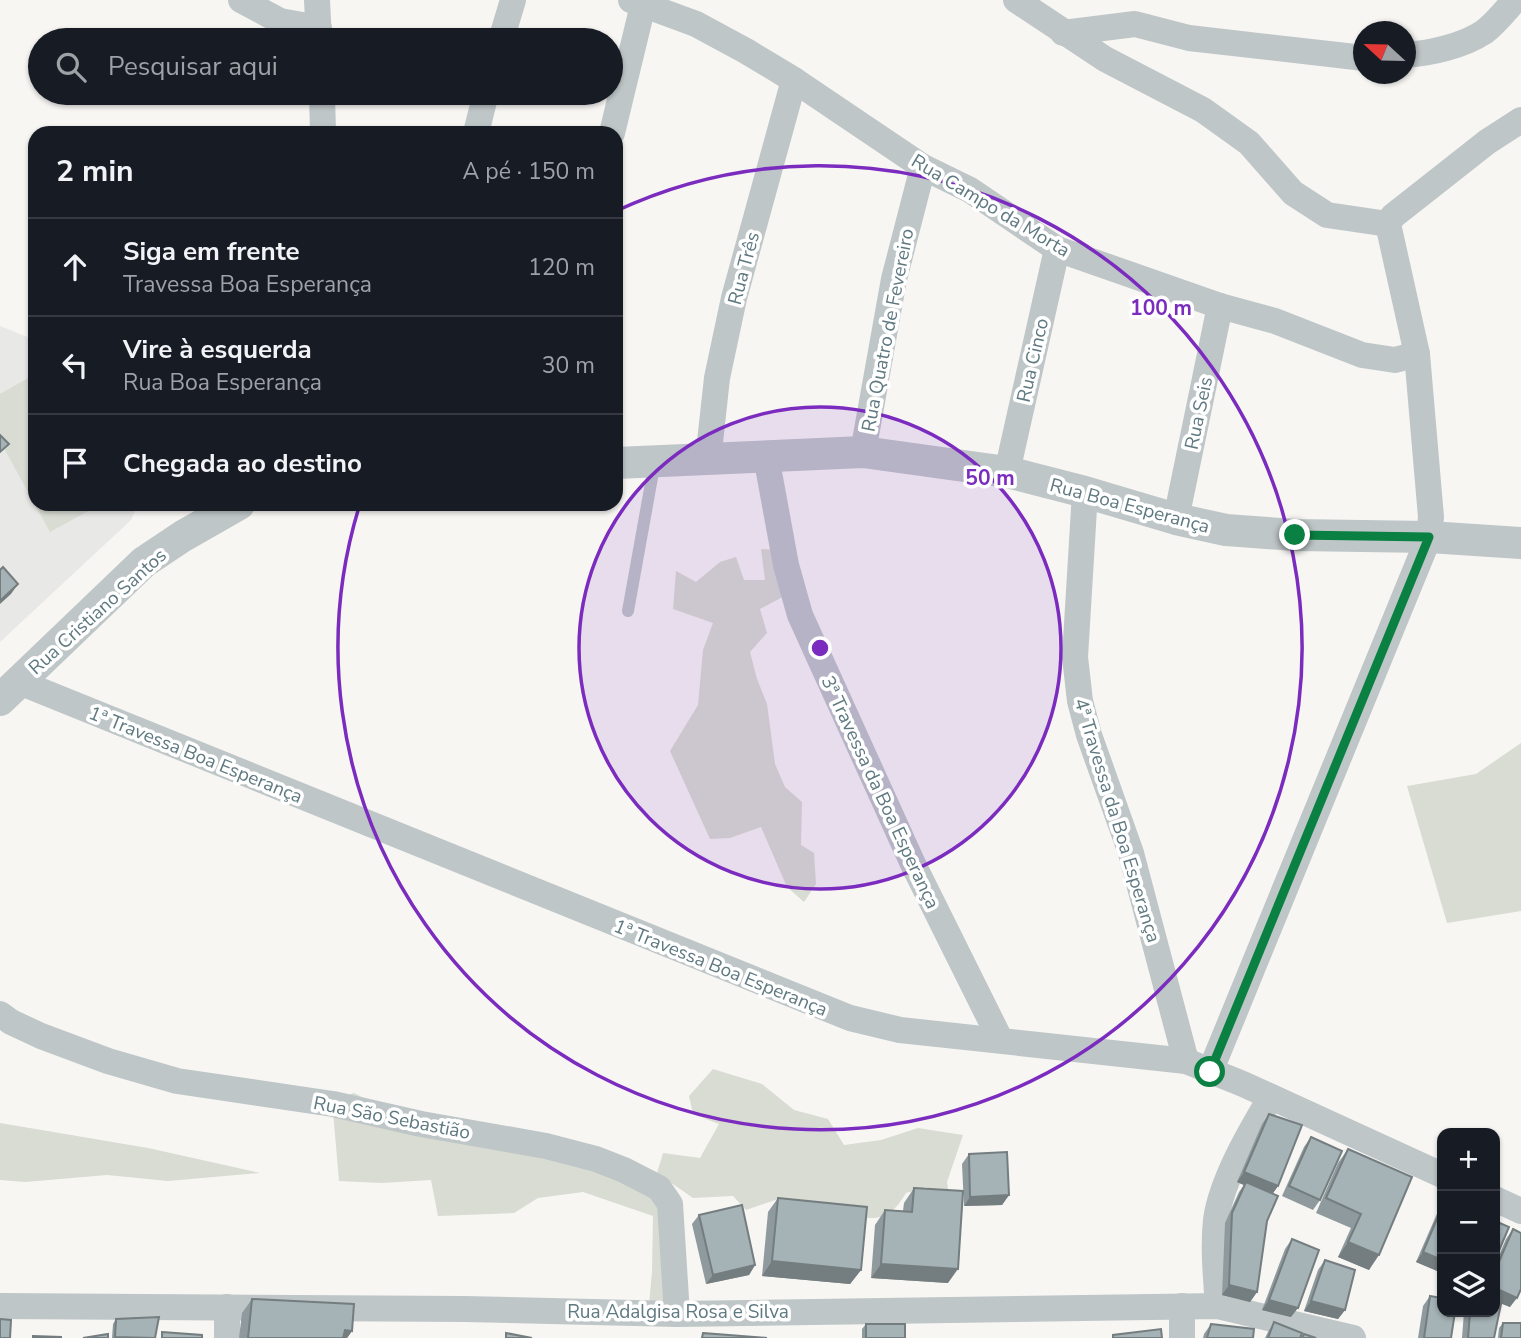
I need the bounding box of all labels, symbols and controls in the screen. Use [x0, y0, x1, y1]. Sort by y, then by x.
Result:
north arrow [1353, 21, 1416, 84]
search box [28, 28, 623, 105]
icon: search [52, 48, 90, 86]
text: Pesquisar aqui [108, 49, 278, 84]
street label: Rua Campo da Morta [906, 148, 1075, 263]
text: 2 min [56, 151, 134, 192]
text: A pé · 150 m [463, 156, 595, 187]
street label: Rua Quatro de Fevereiro [856, 226, 920, 434]
street label: Rua Três [722, 229, 766, 307]
text: Siga em frente [123, 234, 300, 269]
icon: ahead [56, 248, 94, 286]
text: 120 m [528, 252, 595, 283]
text: Travessa Boa Esperança [123, 269, 372, 300]
text: 100 m [1130, 294, 1192, 322]
street label: Rua Cinco [1011, 316, 1055, 405]
text: Vire à esquerda [123, 332, 312, 367]
icon: left [56, 346, 94, 384]
text: 30 m [542, 350, 595, 381]
text: Rua Boa Esperança [123, 367, 322, 398]
street label: Rua Seis [1179, 374, 1219, 452]
icon: arrive [56, 444, 94, 482]
text: Chegada ao destino [123, 446, 362, 481]
text: 50 m [965, 464, 1015, 492]
street label: Rua Boa Esperança [1047, 472, 1212, 540]
route end [1279, 519, 1310, 550]
street label: Rua Cristiano Santos [23, 543, 172, 681]
centre of rings [808, 636, 832, 660]
street label: 3ª Travessa da Boa Esperança [815, 672, 946, 913]
street label: 4ª Travessa da Boa Esperança [1067, 695, 1167, 946]
street label: 1ª Travessa Boa Esperança [85, 700, 306, 810]
street label: 1ª Travessa Boa Esperança [610, 913, 831, 1023]
route start [1194, 1056, 1225, 1087]
street label: Rua São Sebastião [311, 1090, 472, 1146]
map controls [1437, 1128, 1500, 1317]
button: + [1437, 1128, 1500, 1191]
button: − [1437, 1191, 1500, 1254]
button: layers [1437, 1254, 1500, 1317]
street label: Rua Adalgisa Rosa e Silva [567, 1299, 789, 1325]

